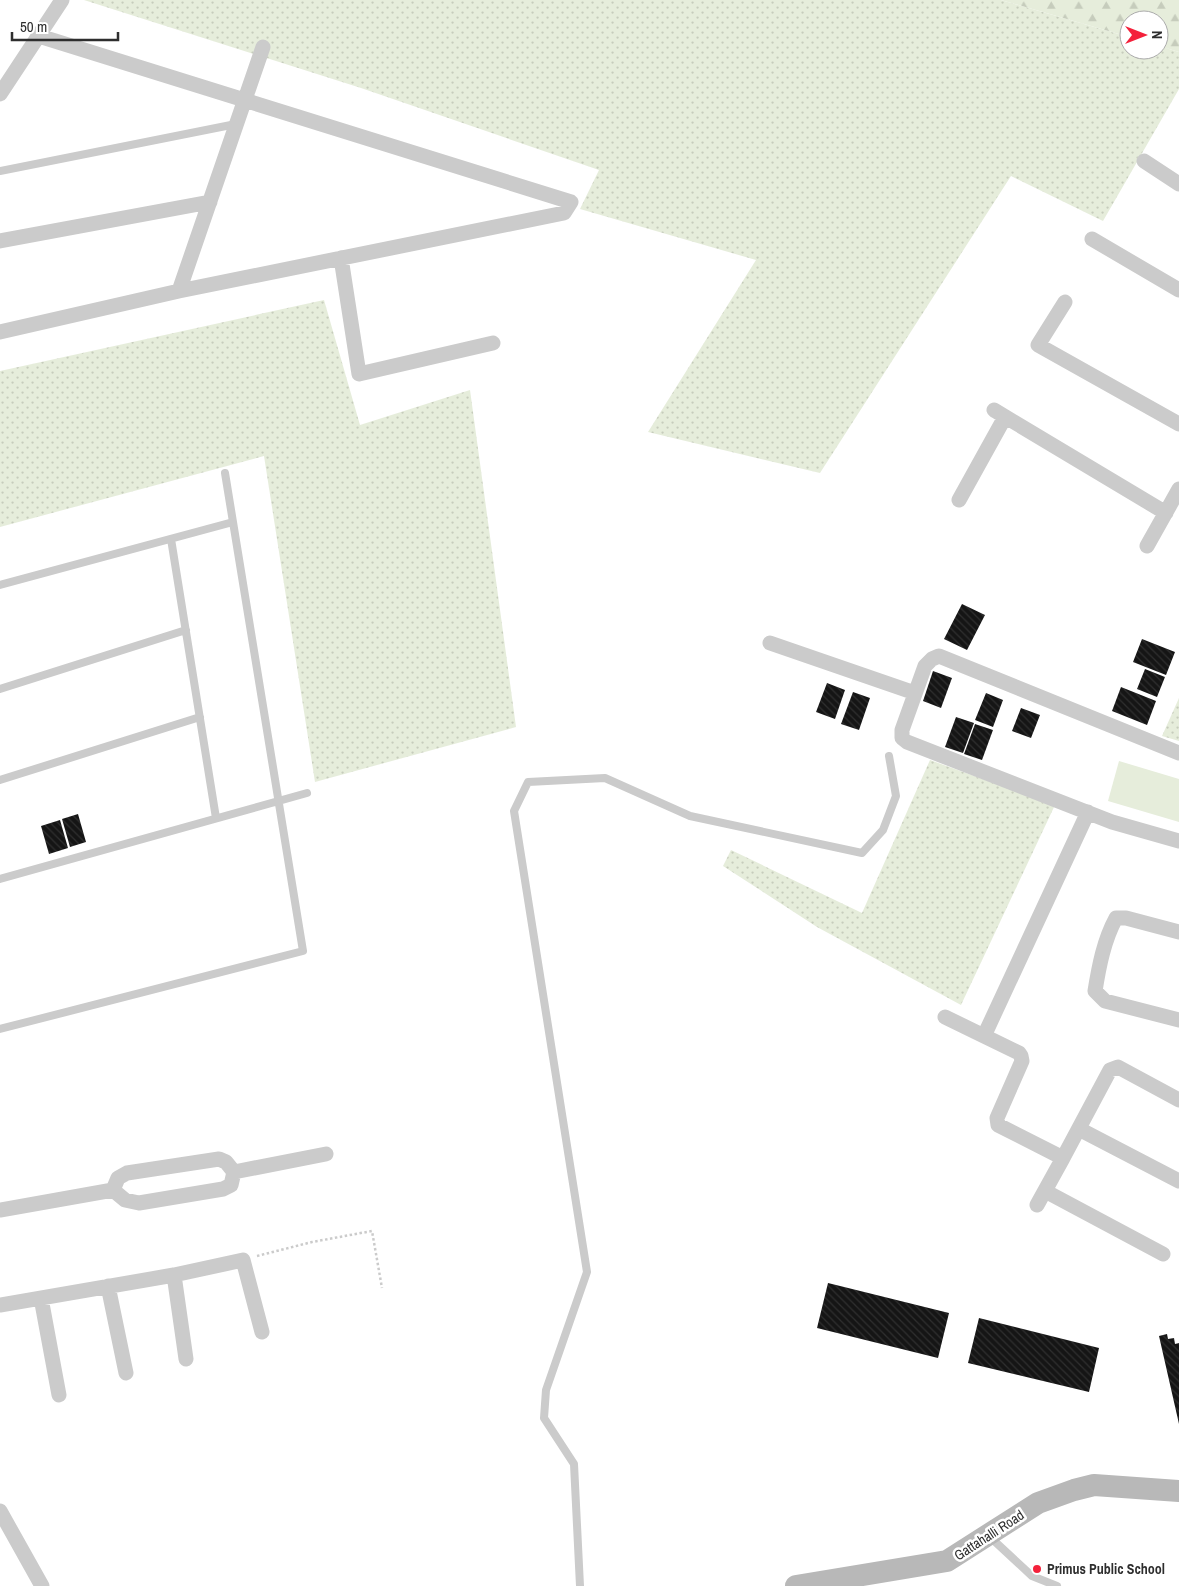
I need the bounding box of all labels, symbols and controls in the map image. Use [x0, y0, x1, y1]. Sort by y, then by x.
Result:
scale bar [12, 10, 119, 42]
north arrow [1119, 10, 1169, 60]
text: 50 m [20, 16, 47, 37]
text: N [1148, 31, 1166, 39]
street label: Gattahalli Road [951, 1506, 1027, 1564]
place label: Primus Public School [1047, 1560, 1165, 1578]
marker: Primus Public School [1031, 1563, 1043, 1575]

